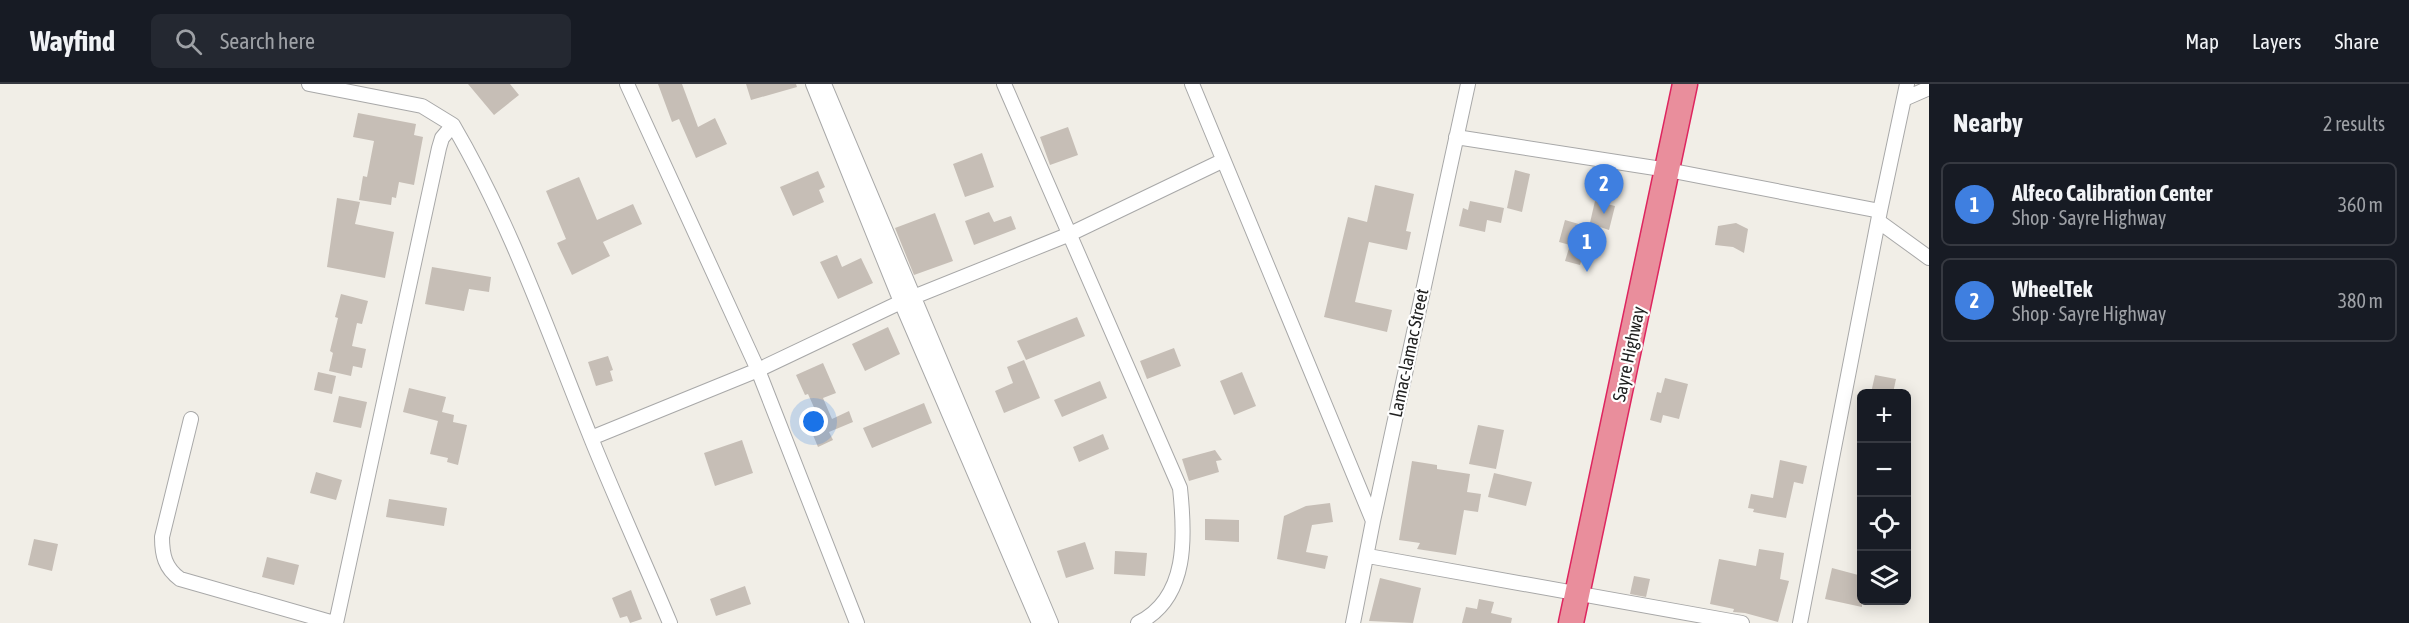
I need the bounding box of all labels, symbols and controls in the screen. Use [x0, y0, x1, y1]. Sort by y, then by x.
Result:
search box [151, 14, 571, 68]
text: Wayfind [30, 25, 115, 57]
icon: search [172, 25, 205, 58]
text: Search here [220, 28, 315, 54]
text: Map [2185, 29, 2219, 53]
text: Layers [2252, 29, 2302, 53]
text: Share [2335, 29, 2379, 53]
text: Nearby [1953, 108, 2023, 138]
text: 2 results [2323, 112, 2385, 135]
pin: 2 [1584, 164, 1624, 214]
text: Alfeco Calibration Center [2012, 180, 2212, 206]
text: 1 [1970, 193, 1979, 216]
text: 360 m [2338, 193, 2383, 216]
text: Shop · Sayre Highway [2012, 206, 2166, 229]
pin: 1 [1568, 222, 1606, 272]
text: WheelTek [2012, 276, 2092, 302]
street label: Lamac-lamac Street [1385, 287, 1432, 419]
text: 2 [1970, 289, 1979, 312]
text: 380 m [2338, 289, 2383, 312]
text: Shop · Sayre Highway [2012, 302, 2166, 325]
street label: Sayre Highway [1608, 304, 1649, 403]
map controls [1857, 389, 1911, 605]
button: + [1857, 389, 1911, 443]
your location [799, 407, 828, 436]
button: − [1857, 443, 1911, 497]
button: locate [1857, 497, 1911, 551]
button: layers [1857, 551, 1911, 605]

